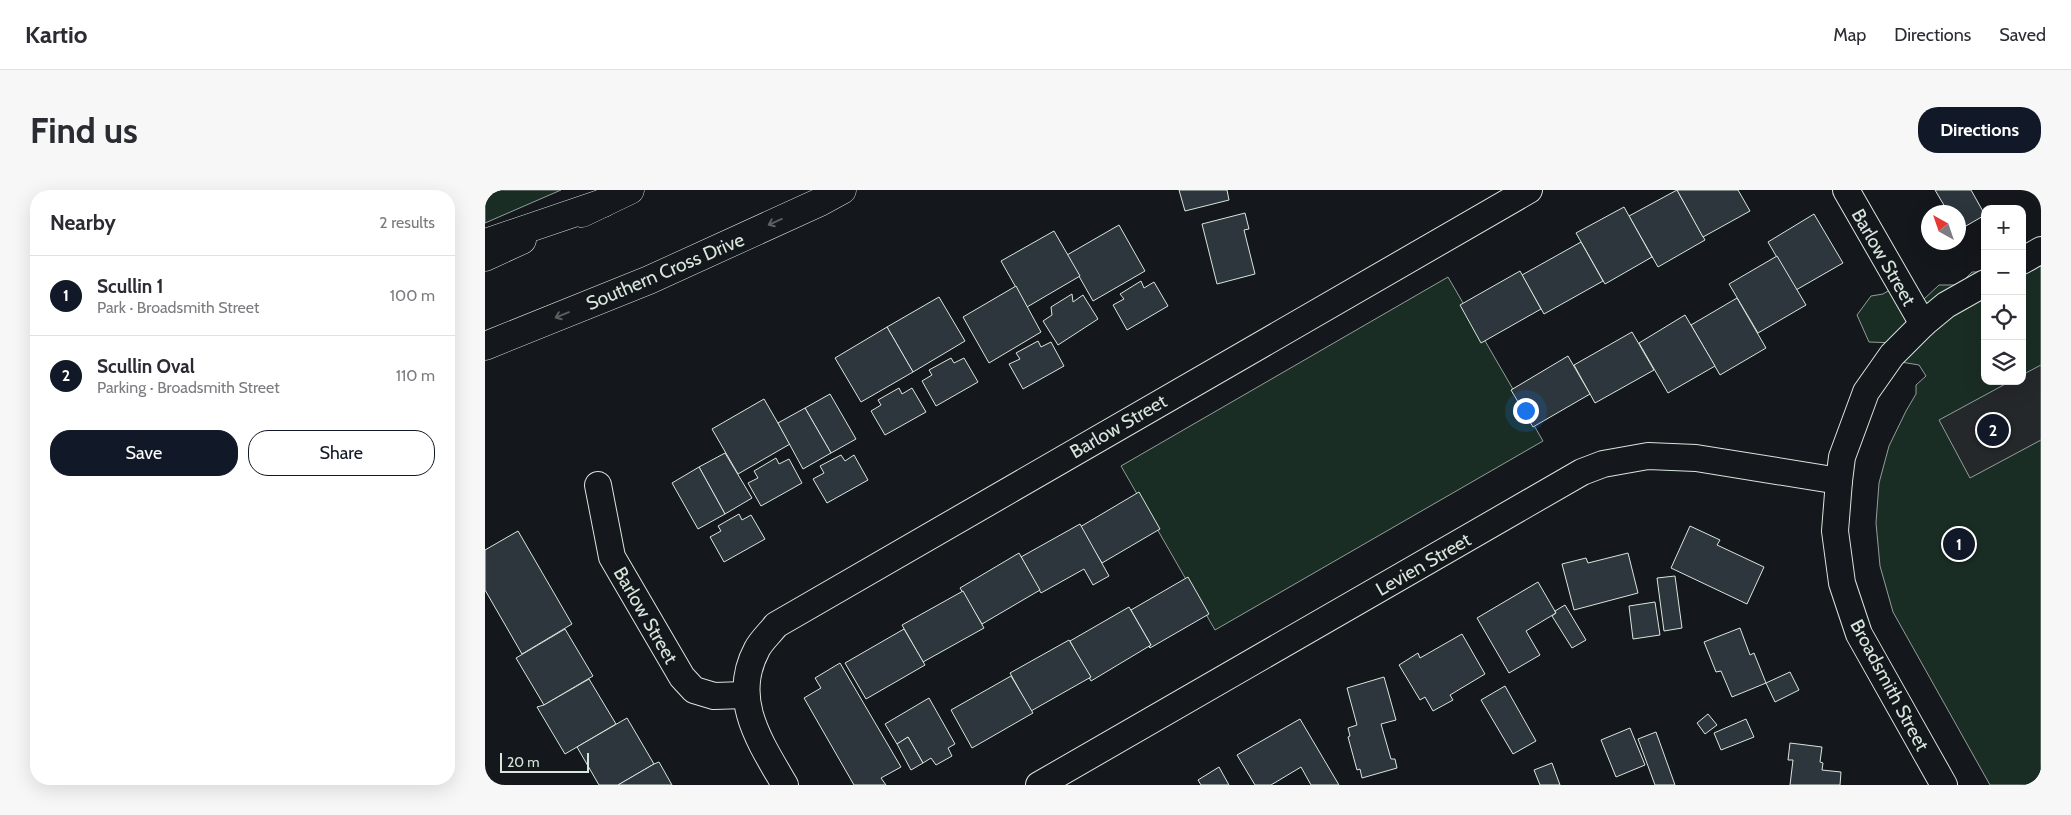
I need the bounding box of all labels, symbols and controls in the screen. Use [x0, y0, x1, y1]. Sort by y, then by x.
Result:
text: Kartio [25, 20, 88, 49]
text: Map [1833, 24, 1866, 46]
text: Directions [1894, 24, 1971, 46]
text: Saved [1999, 24, 2046, 46]
button: Directions [1918, 107, 2041, 153]
text: Find us [30, 109, 138, 152]
street label: Barlow Street [1847, 205, 1921, 310]
north arrow [1921, 205, 1966, 250]
map controls [1981, 205, 2026, 385]
button: + [1981, 205, 2026, 250]
text: Nearby [50, 210, 116, 235]
text: 2 results [379, 213, 435, 232]
one-way arrow [768, 218, 783, 228]
street label: Southern Cross Drive [583, 228, 748, 315]
button: − [1981, 250, 2026, 295]
text: Scullin 1 [97, 275, 163, 298]
text: 1 [63, 286, 69, 305]
text: 100 m [390, 286, 435, 305]
button: locate [1981, 295, 2026, 340]
text: Park · Broadsmith Street [97, 298, 259, 317]
one-way arrow [555, 311, 570, 320]
button: layers [1981, 340, 2026, 385]
text: Scullin Oval [97, 355, 195, 378]
text: 2 [62, 366, 70, 385]
text: 110 m [396, 366, 435, 385]
text: Parking · Broadsmith Street [97, 378, 280, 397]
street label: Barlow Street [1066, 389, 1171, 463]
your location [1513, 398, 1539, 424]
pin: 2 [1977, 411, 2009, 449]
button: Save [50, 430, 238, 476]
button: Share [248, 430, 435, 476]
pin: 1 [1943, 525, 1975, 563]
street label: Levien Street [1372, 528, 1475, 601]
street label: Barlow Street [609, 563, 683, 668]
street label: Broadsmith Street [1845, 616, 1934, 755]
scale bar [500, 750, 589, 773]
text: 20 m [507, 753, 540, 771]

